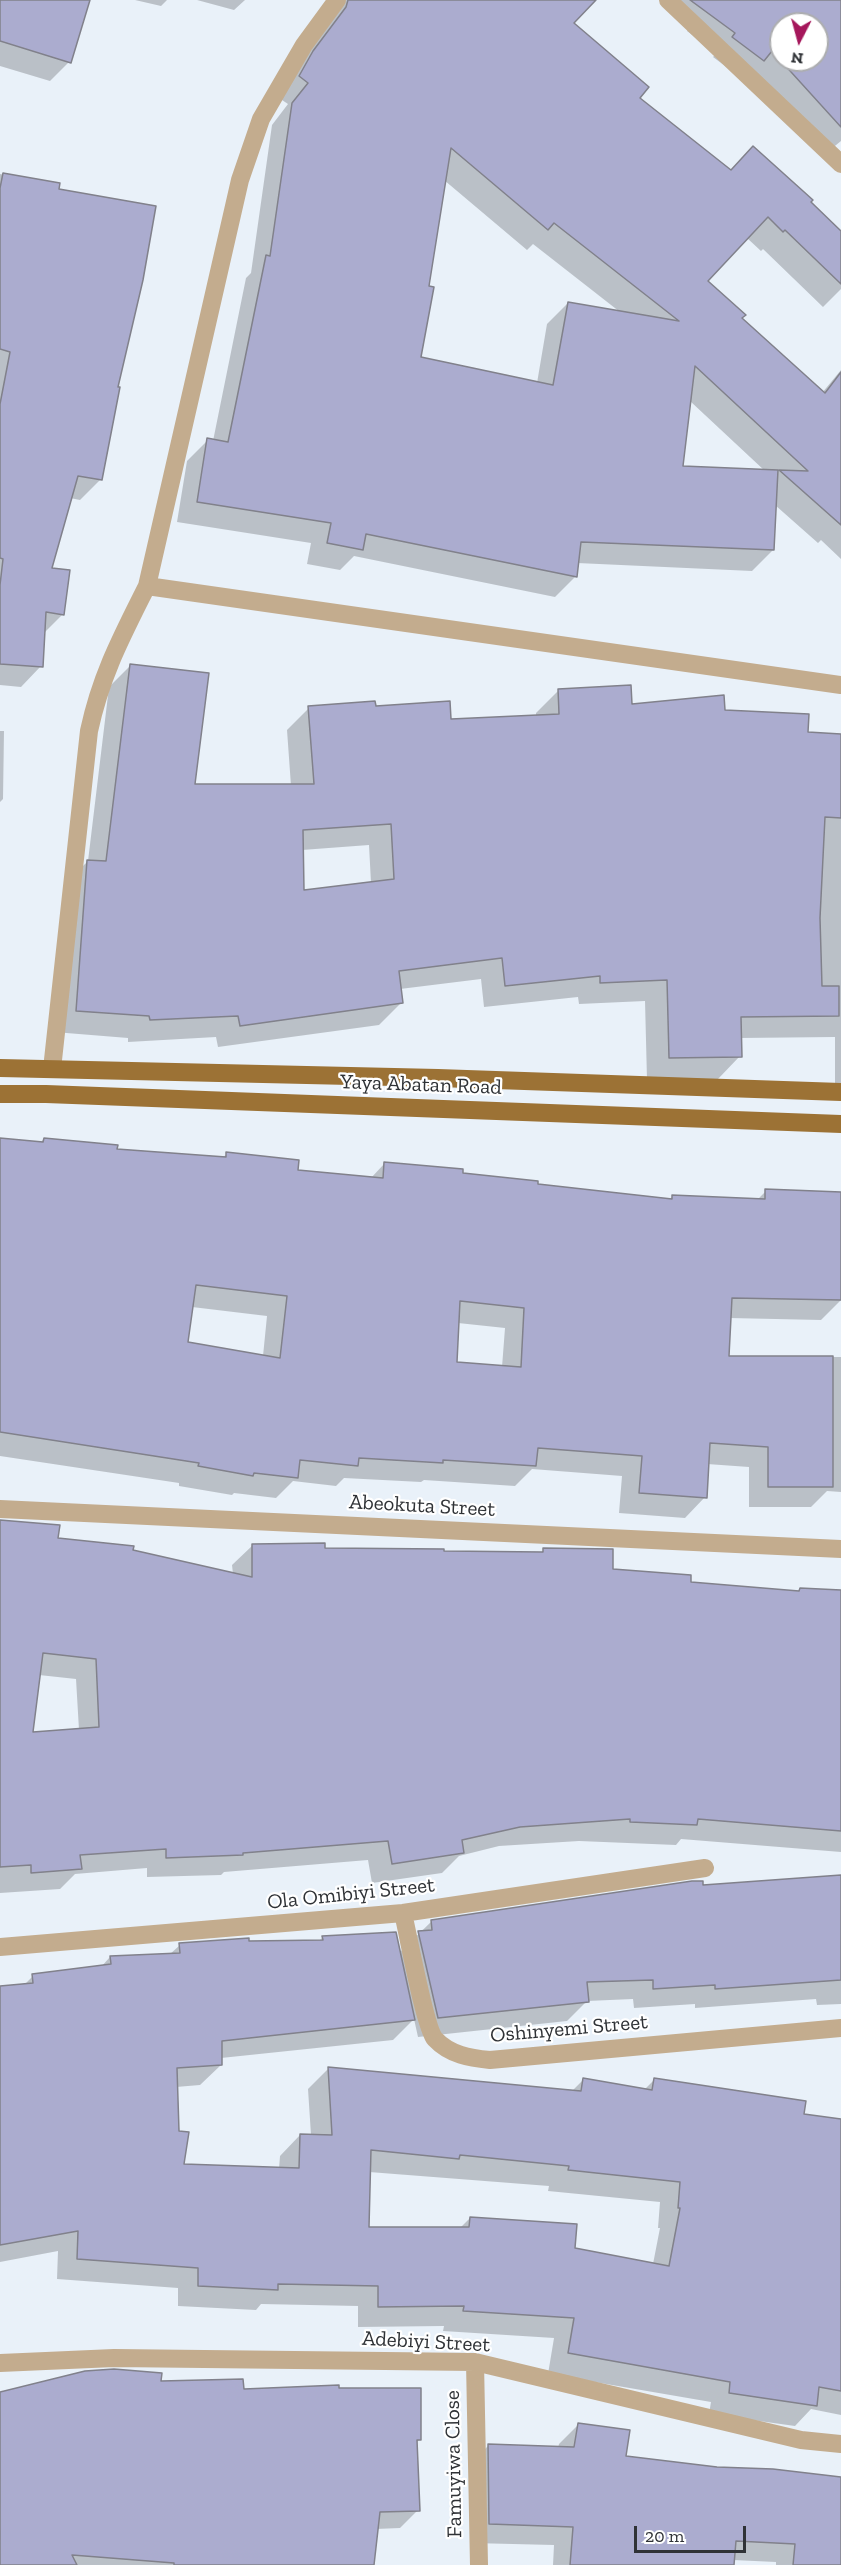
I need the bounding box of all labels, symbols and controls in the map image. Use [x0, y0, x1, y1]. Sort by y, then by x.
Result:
north arrow [769, 12, 829, 72]
text: N [790, 48, 804, 68]
street label: Yaya Abatan Road [340, 1070, 502, 1100]
street label: Abeokuta Street [348, 1490, 496, 1522]
street label: Ola Omibiyi Street [266, 1873, 436, 1915]
street label: Oshinyemi Street [489, 2010, 649, 2048]
street label: Adebiyi Street [361, 2326, 491, 2358]
street label: Famuyiwa Close [440, 2390, 468, 2538]
scale bar [637, 2514, 750, 2552]
text: 20 m [645, 2525, 684, 2547]

